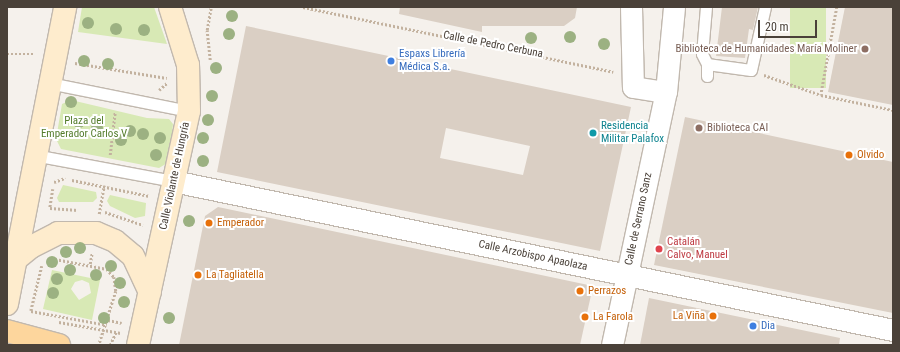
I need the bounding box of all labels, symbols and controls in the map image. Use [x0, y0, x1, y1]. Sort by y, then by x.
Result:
scale bar [760, 12, 819, 38]
text: 20 m [765, 20, 789, 34]
street label: Calle de Pedro Cerbuna [442, 29, 544, 61]
place label: Biblioteca de Humanidades María Moliner [676, 42, 857, 56]
marker: Biblioteca de Humanidades María Moliner [860, 44, 870, 54]
place label: Espaxs Librería Médica S.a. [399, 48, 465, 74]
marker: Espaxs Librería Médica S.a. [386, 56, 396, 66]
park label: Plaza del Emperador Carlos V [41, 115, 127, 141]
place label: Residencia Militar Palafox [601, 120, 664, 146]
street label: Calle Violante de Hungría [157, 121, 193, 231]
place label: Biblioteca CAI [707, 121, 768, 135]
marker: Biblioteca CAI [694, 123, 704, 133]
marker: Residencia Militar Palafox [588, 128, 598, 138]
place label: Olvido [857, 148, 884, 162]
marker: Olvido [844, 150, 854, 160]
street label: Calle de Serrano Sanz [623, 171, 655, 267]
place label: Emperador [217, 216, 264, 230]
marker: Emperador [204, 218, 214, 228]
place label: Catalán Calvo, Manuel [667, 236, 728, 262]
street label: Calle Arzobispo Apaolaza [477, 238, 589, 274]
marker: Catalán Calvo, Manuel [654, 244, 664, 254]
place label: La Tagliatella [206, 268, 264, 282]
marker: La Tagliatella [193, 270, 203, 280]
place label: Perrazos [588, 284, 626, 298]
marker: Perrazos [575, 286, 585, 296]
place label: La Viña [673, 309, 705, 323]
place label: La Farola [593, 310, 633, 324]
marker: La Viña [708, 311, 718, 321]
marker: La Farola [580, 312, 590, 322]
place label: Dia [761, 319, 775, 333]
marker: Dia [748, 321, 758, 331]

